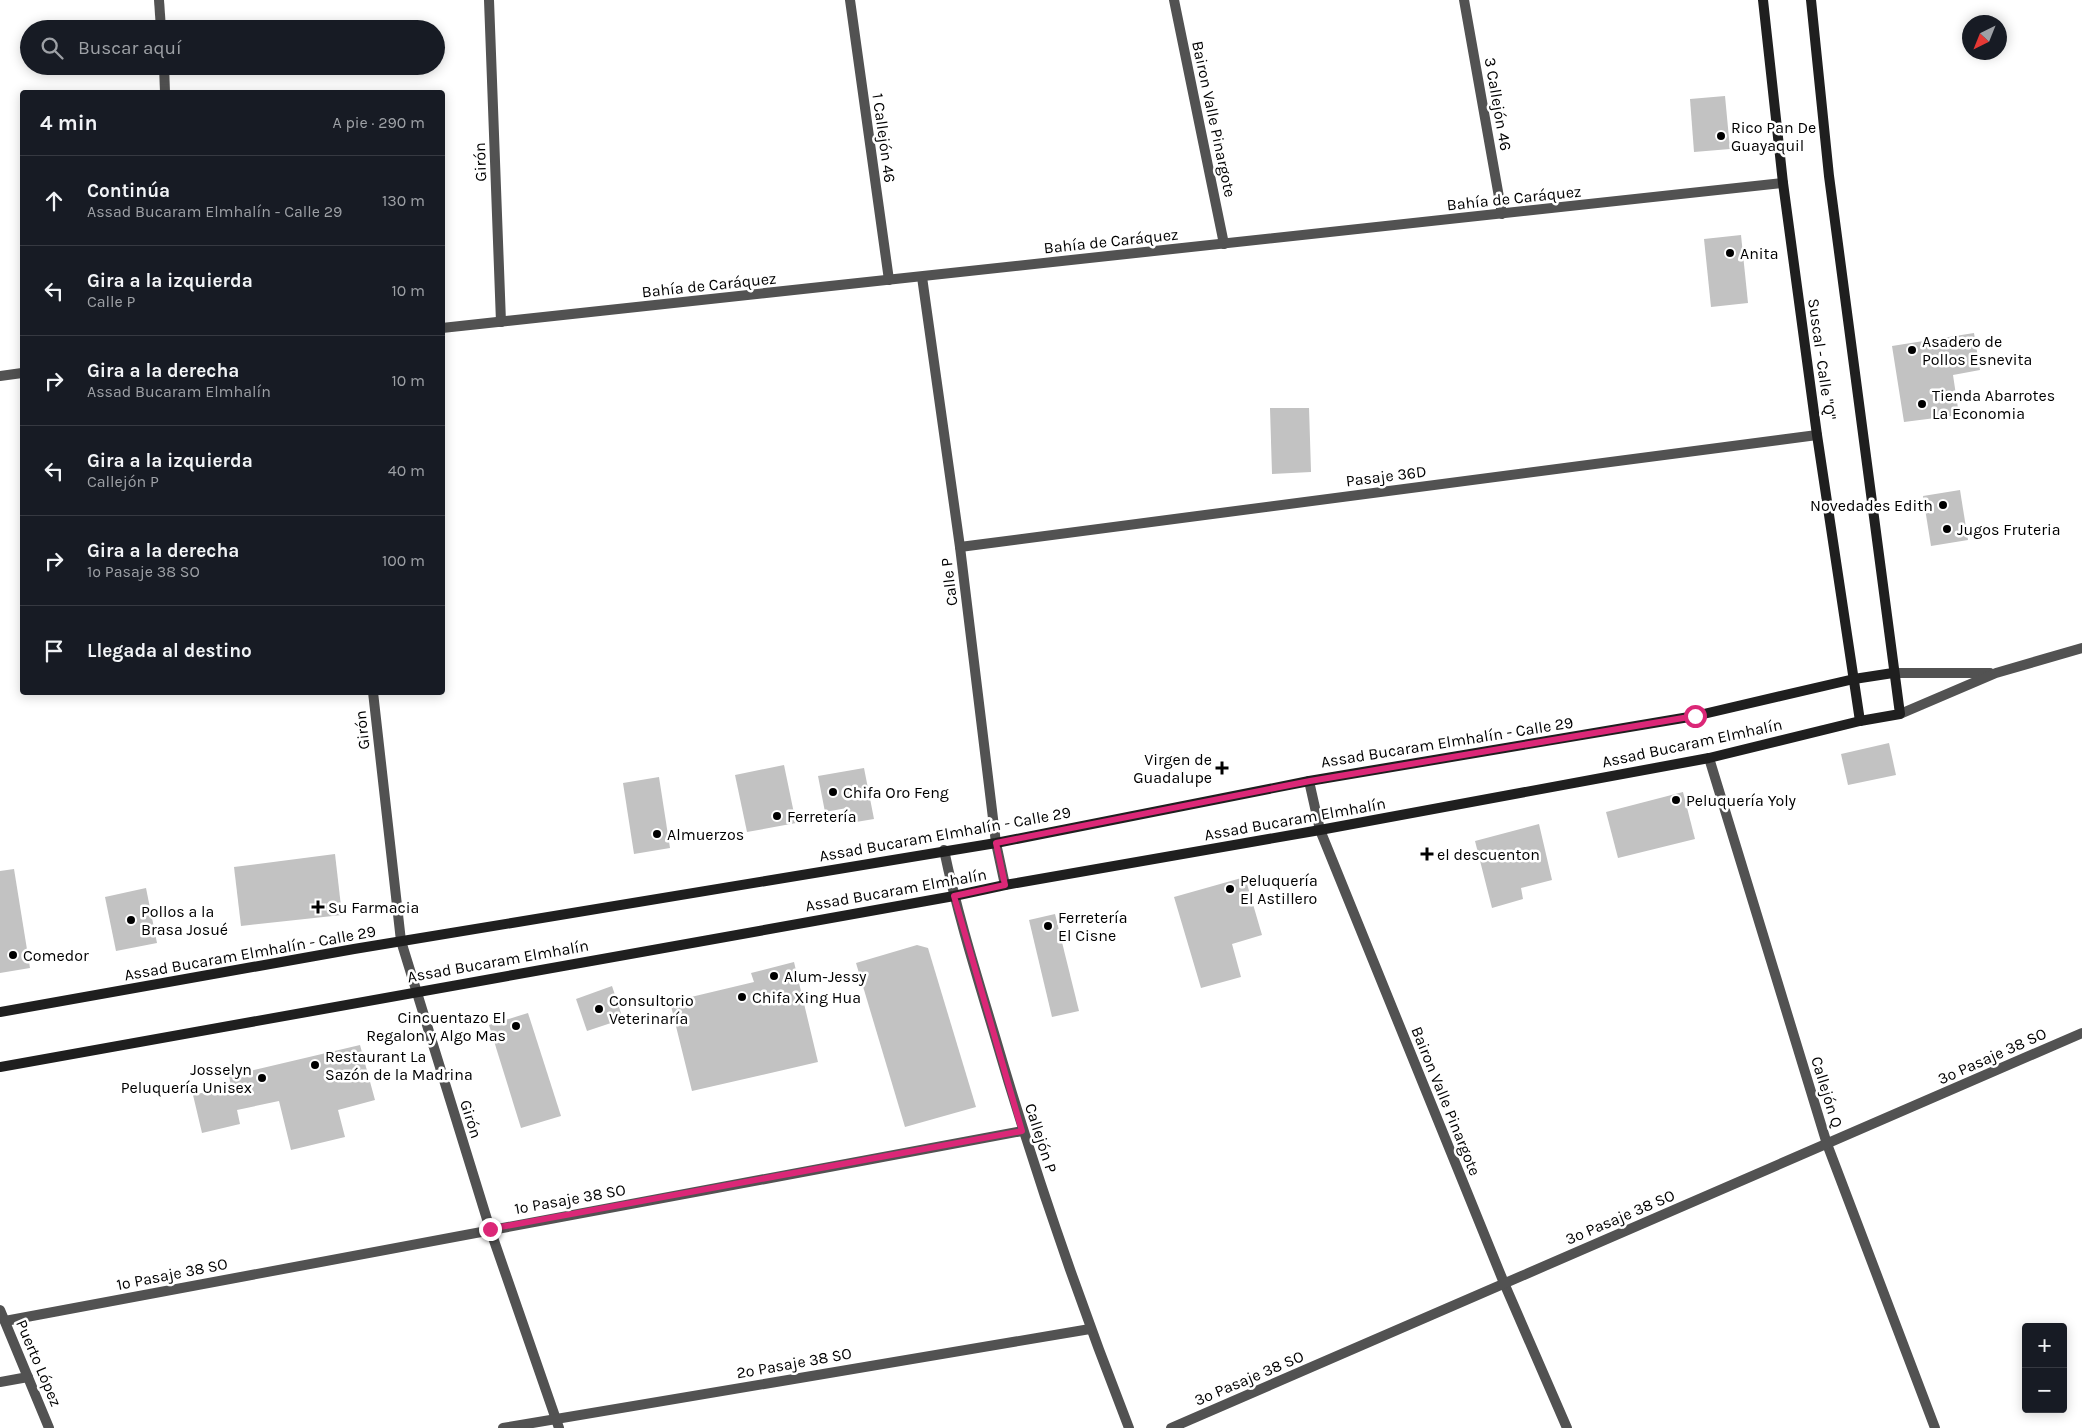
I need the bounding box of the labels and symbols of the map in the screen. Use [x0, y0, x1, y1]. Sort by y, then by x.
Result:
north arrow [1962, 15, 2007, 60]
street label: Bairon Valle Pinargote [1188, 39, 1240, 199]
street label: 3 Callejón 46 [1480, 56, 1516, 152]
street label: 1 Callejón 46 [868, 92, 900, 184]
place label: Rico Pan De Guayaquil [1731, 118, 1816, 155]
marker: Rico Pan De Guayaquil [1715, 130, 1727, 142]
street label: Girón [470, 142, 490, 182]
street label: Bahía de Caráquez [1446, 181, 1582, 215]
street label: Bahía de Caráquez [1043, 224, 1179, 258]
place label: Anita [1740, 244, 1778, 263]
marker: Anita [1724, 247, 1736, 259]
street label: Bahía de Caráquez [641, 268, 777, 302]
street label: Suscal - Calle "Q" [1804, 297, 1840, 421]
place label: Asadero de Pollos Esnevita [1922, 332, 2032, 369]
marker: Asadero de Pollos Esnevita [1906, 344, 1918, 356]
place label: Tienda Abarrotes La Economia [1932, 386, 2055, 423]
marker: Tienda Abarrotes La Economia [1916, 398, 1928, 410]
street label: Pasaje 36D [1345, 462, 1427, 490]
place label: Novedades Edith [1810, 496, 1933, 515]
marker: Novedades Edith [1937, 499, 1949, 511]
place label: Jugos Fruteria [1957, 520, 2061, 539]
marker: Jugos Fruteria [1941, 523, 1953, 535]
street label: Calle P [937, 557, 961, 607]
route start [1684, 705, 1707, 728]
street label: Girón [350, 709, 374, 751]
street label: Assad Bucaram Elmhalín - Calle 29 [1319, 713, 1575, 771]
street label: Assad Bucaram Elmhalín [1600, 715, 1784, 771]
place label: Virgen de Guadalupe [1133, 750, 1212, 787]
marker: Virgen de Guadalupe [1216, 762, 1228, 774]
place label: Chifa Oro Feng [843, 783, 949, 802]
marker: Chifa Oro Feng [827, 786, 839, 798]
place label: Peluquería Yoly [1686, 791, 1797, 810]
street label: Assad Bucaram Elmhalín [1203, 794, 1387, 844]
marker: Peluquería Yoly [1670, 794, 1682, 806]
street label: Assad Bucaram Elmhalín - Calle 29 [818, 802, 1072, 866]
place label: Ferretería [787, 807, 857, 826]
marker: Ferretería [771, 810, 783, 822]
place label: Almuerzos [667, 825, 744, 844]
marker: Almuerzos [651, 828, 663, 840]
place label: el descuenton [1437, 845, 1540, 864]
marker: el descuenton [1421, 848, 1433, 860]
street label: Assad Bucaram Elmhalín [804, 865, 988, 915]
place label: Peluquería El Astillero [1240, 871, 1318, 908]
marker: Peluquería El Astillero [1224, 883, 1236, 895]
place label: Su Farmacia [328, 898, 419, 917]
marker: Su Farmacia [312, 901, 324, 913]
place label: Pollos a la Brasa Josué [141, 902, 228, 939]
place label: Ferretería El Cisne [1058, 908, 1128, 945]
marker: Pollos a la Brasa Josué [125, 914, 137, 926]
marker: Ferretería El Cisne [1042, 920, 1054, 932]
street label: Assad Bucaram Elmhalín - Calle 29 [123, 921, 377, 985]
street label: Assad Bucaram Elmhalín [406, 936, 590, 986]
place label: Comedor [23, 946, 89, 965]
marker: Comedor [7, 949, 19, 961]
place label: Alum-Jessy [784, 967, 867, 986]
marker: Alum-Jessy [768, 970, 780, 982]
place label: Chifa Xing Hua [752, 988, 861, 1007]
place label: Consultorio Veterinaría [609, 991, 694, 1028]
marker: Chifa Xing Hua [736, 991, 748, 1003]
marker: Consultorio Veterinaría [593, 1003, 605, 1015]
place label: Cincuentazo El Regalon y Algo Mas [366, 1008, 506, 1045]
marker: Cincuentazo El Regalon y Algo Mas [510, 1020, 522, 1032]
street label: Bairon Valle Pinargote [1407, 1024, 1485, 1178]
street label: 3º Pasaje 38 SO [1935, 1024, 2049, 1088]
place label: Restaurant La Sazón de la Madrina [325, 1047, 473, 1084]
street label: Callejón Q [1807, 1054, 1847, 1130]
marker: Restaurant La Sazón de la Madrina [309, 1059, 321, 1071]
place label: Josselyn Peluquería Unisex [121, 1060, 252, 1097]
marker: Josselyn Peluquería Unisex [256, 1072, 268, 1084]
street label: Girón [456, 1097, 486, 1141]
street label: Callejón P [1021, 1101, 1061, 1175]
street label: 1º Pasaje 38 SO [513, 1180, 627, 1218]
street label: 3º Pasaje 38 SO [1562, 1185, 1678, 1249]
route end [479, 1218, 502, 1241]
street label: 1º Pasaje 38 SO [115, 1254, 229, 1294]
street label: Puerto López [12, 1317, 66, 1409]
street label: 2º Pasaje 38 SO [735, 1344, 853, 1382]
street label: 3º Pasaje 38 SO [1191, 1346, 1307, 1410]

